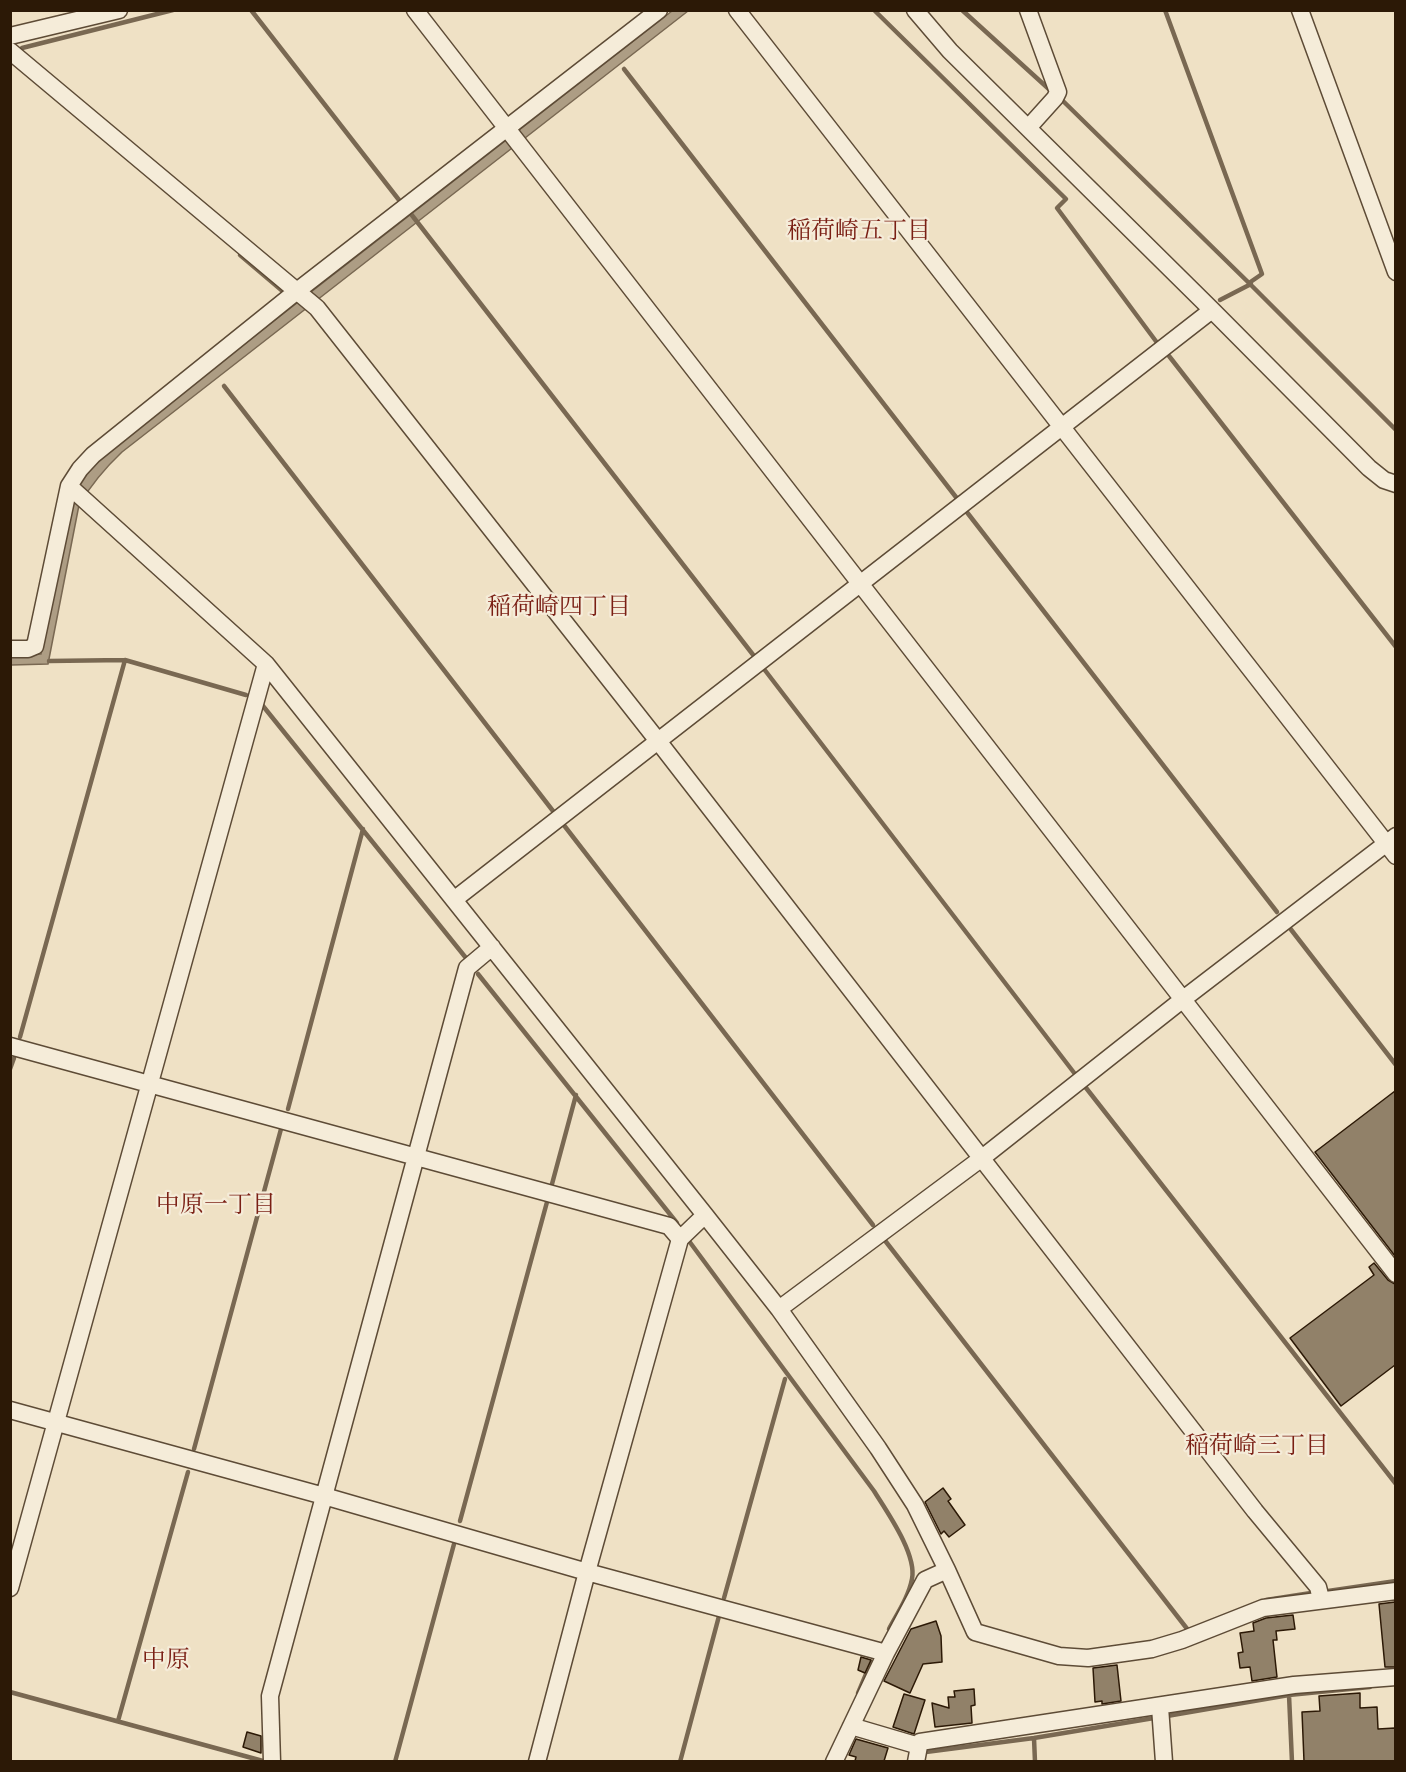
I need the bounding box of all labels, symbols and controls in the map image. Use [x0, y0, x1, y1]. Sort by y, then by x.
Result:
district label: 稲荷崎五丁目 [787, 218, 931, 246]
district label: 稲荷崎四丁目 [487, 594, 631, 622]
district label: 中原一丁目 [156, 1192, 276, 1220]
district label: 稲荷崎三丁目 [1185, 1433, 1329, 1461]
district label: 中原 [142, 1647, 190, 1675]

